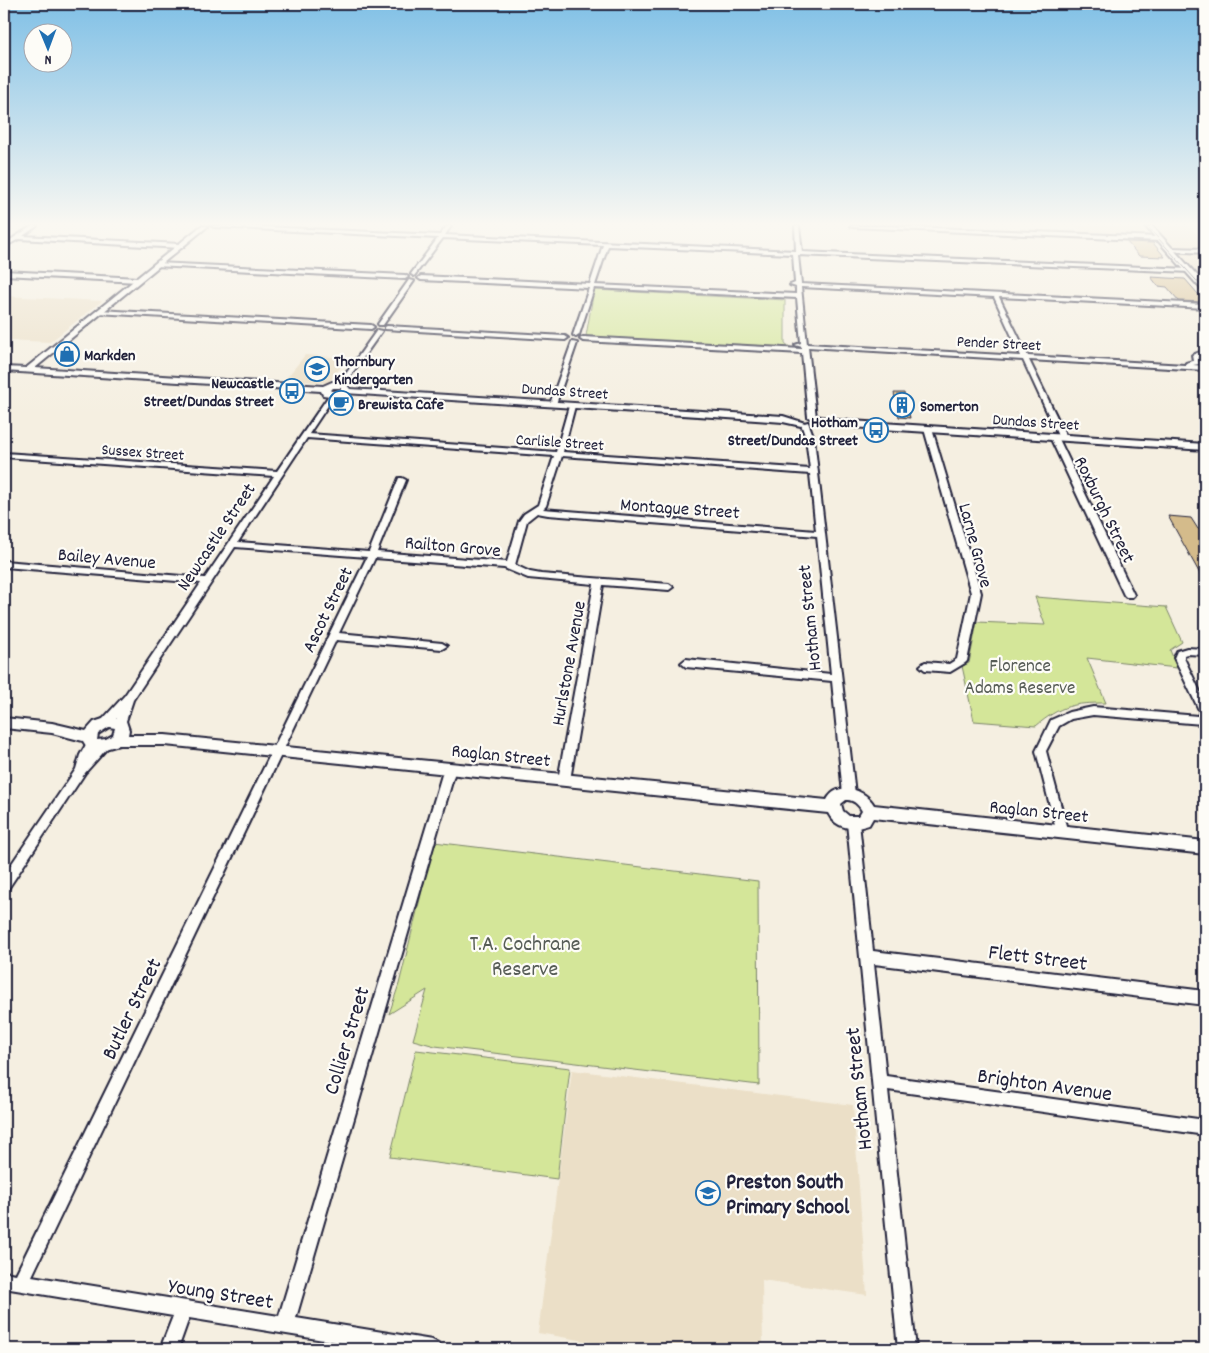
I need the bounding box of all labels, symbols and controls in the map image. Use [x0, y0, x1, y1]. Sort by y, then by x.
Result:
north arrow [22, 22, 72, 72]
text: N [44, 49, 52, 69]
street label: Pender Street [956, 331, 1042, 358]
shop icon: Markden [54, 341, 80, 367]
place label: Markden [84, 345, 135, 368]
place label: Thornbury Kindergarten [334, 351, 413, 392]
school or university icon: Thornbury Kindergarten [304, 356, 330, 382]
place label: Newcastle Street/Dundas Street [144, 373, 274, 414]
bus stop icon: Newcastle Street/Dundas Street [279, 378, 305, 404]
street label: Dundas Street [521, 378, 609, 407]
cafe icon: Brewista Cafe [328, 390, 354, 416]
building icon: Somerton [889, 392, 915, 418]
place label: Brewista Cafe [358, 394, 444, 417]
place label: Somerton [920, 396, 979, 419]
street label: Dundas Street [992, 409, 1080, 438]
place label: Hotham Street/Dundas Street [728, 412, 858, 453]
bus stop icon: Hotham Street/Dundas Street [863, 417, 889, 443]
street label: Carlisle Street [515, 429, 605, 458]
street label: Sussex Street [101, 439, 185, 468]
street label: Roxburgh Street [1065, 453, 1140, 568]
street label: Newcastle Street [172, 479, 264, 597]
street label: Montague Street [619, 493, 740, 528]
street label: Larne Grove [949, 501, 998, 591]
street label: Railton Grove [404, 531, 502, 566]
street label: Bailey Avenue [57, 543, 157, 578]
street label: Ascot Street [297, 563, 361, 658]
street label: Hotham Street [792, 563, 830, 672]
street label: Hurlstone Avenue [546, 599, 595, 728]
park label: Florence Adams Reserve [965, 654, 1075, 703]
street label: Raglan Street [450, 739, 551, 776]
street label: Raglan Street [988, 795, 1089, 832]
park label: T.A. Cochrane Reserve [469, 930, 581, 986]
street label: Flett Street [986, 938, 1089, 981]
street label: Butler Street [95, 953, 171, 1066]
street label: Collier Street [317, 983, 379, 1099]
street label: Hotham Street [839, 1026, 882, 1152]
street label: Brighton Avenue [975, 1062, 1114, 1111]
place label: Preston South Primary School [726, 1168, 850, 1224]
school or university icon: Preston South Primary School [695, 1180, 721, 1206]
street label: Young Street [166, 1272, 275, 1319]

